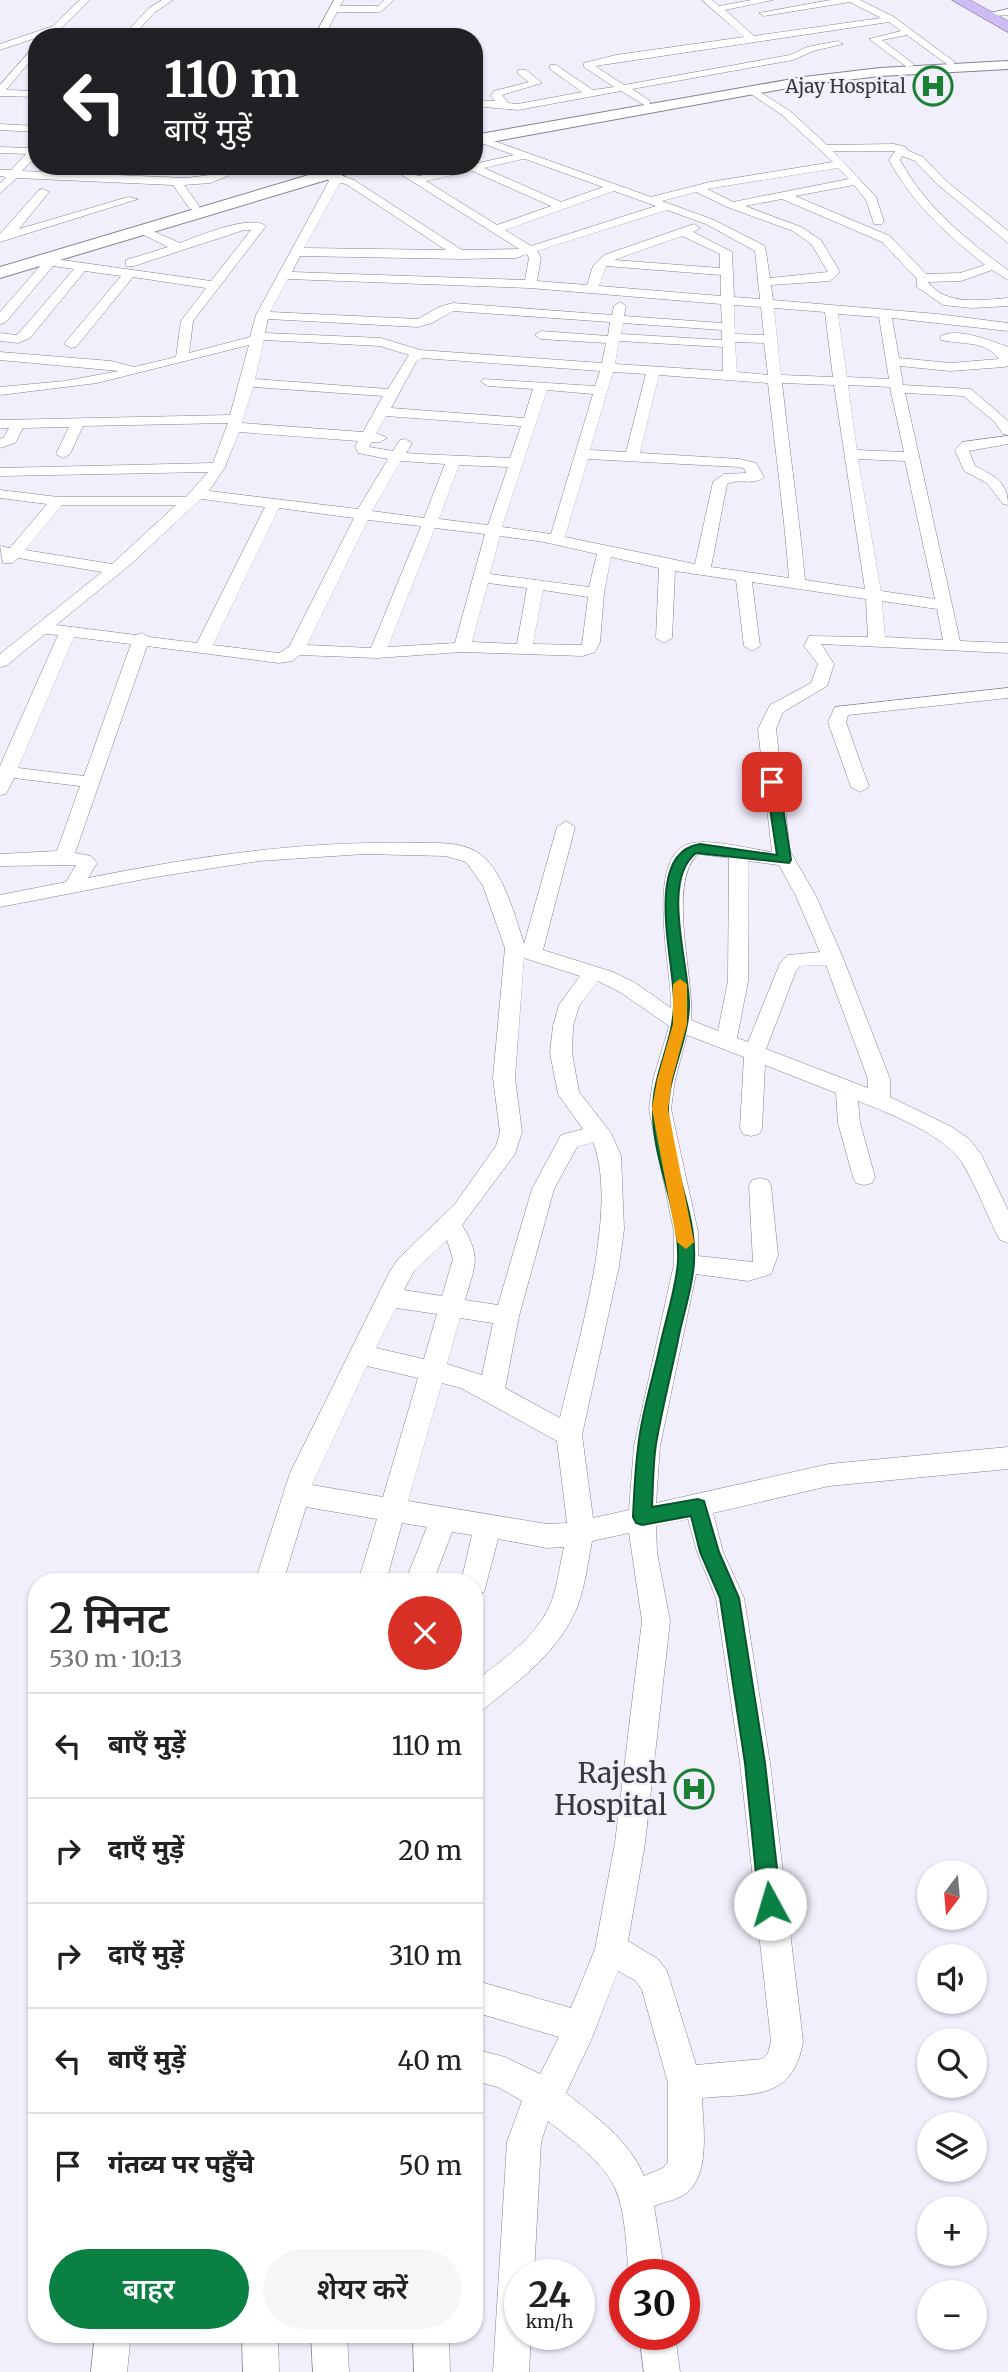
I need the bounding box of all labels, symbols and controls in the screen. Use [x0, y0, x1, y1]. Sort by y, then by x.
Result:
text: 110 m [164, 49, 299, 110]
icon: left [49, 56, 140, 147]
hospital icon: Ajay Hospital [912, 65, 954, 107]
place label: Ajay Hospital [784, 74, 906, 98]
text: बाएँ मुड़ें [164, 110, 252, 150]
pin [742, 752, 802, 812]
icon: arrive [753, 763, 791, 801]
text: 2 मिनट [49, 1592, 169, 1644]
button: close [388, 1596, 462, 1670]
text: 530 m · 10:13 [49, 1644, 182, 1673]
icon: left [49, 1727, 87, 1765]
text: बाएँ मुड़ें [108, 1727, 185, 1760]
text: 110 m [392, 1729, 462, 1762]
place label: Rajesh Hospital [554, 1755, 667, 1823]
hospital icon: Rajesh Hospital [673, 1768, 715, 1810]
icon: right [49, 1832, 87, 1870]
text: दाएँ मुड़ें [108, 1832, 184, 1865]
text: 20 m [398, 1834, 462, 1867]
north arrow [917, 1860, 987, 1930]
map controls [917, 1860, 987, 2350]
position arrow [733, 1867, 807, 1941]
icon: right [49, 1937, 87, 1975]
text: दाएँ मुड़ें [108, 1937, 184, 1970]
text: 310 m [389, 1939, 462, 1972]
button: sound [917, 1944, 987, 2014]
button: search [917, 2028, 987, 2098]
icon: left [49, 2042, 87, 2080]
text: बाएँ मुड़ें [108, 2042, 185, 2075]
text: 40 m [398, 2044, 462, 2077]
button: layers [917, 2112, 987, 2182]
icon: arrive [49, 2147, 87, 2185]
text: गंतव्य पर पहुँचे [108, 2147, 254, 2180]
text: 50 m [398, 2149, 462, 2182]
button: + [917, 2196, 987, 2266]
button: बाहर [49, 2249, 249, 2329]
button: शेयर करें [263, 2249, 462, 2329]
speed limit sign: 30 [609, 2259, 700, 2350]
text: 24 [528, 2273, 571, 2317]
button: − [917, 2280, 987, 2350]
text: km/h [526, 2310, 573, 2333]

